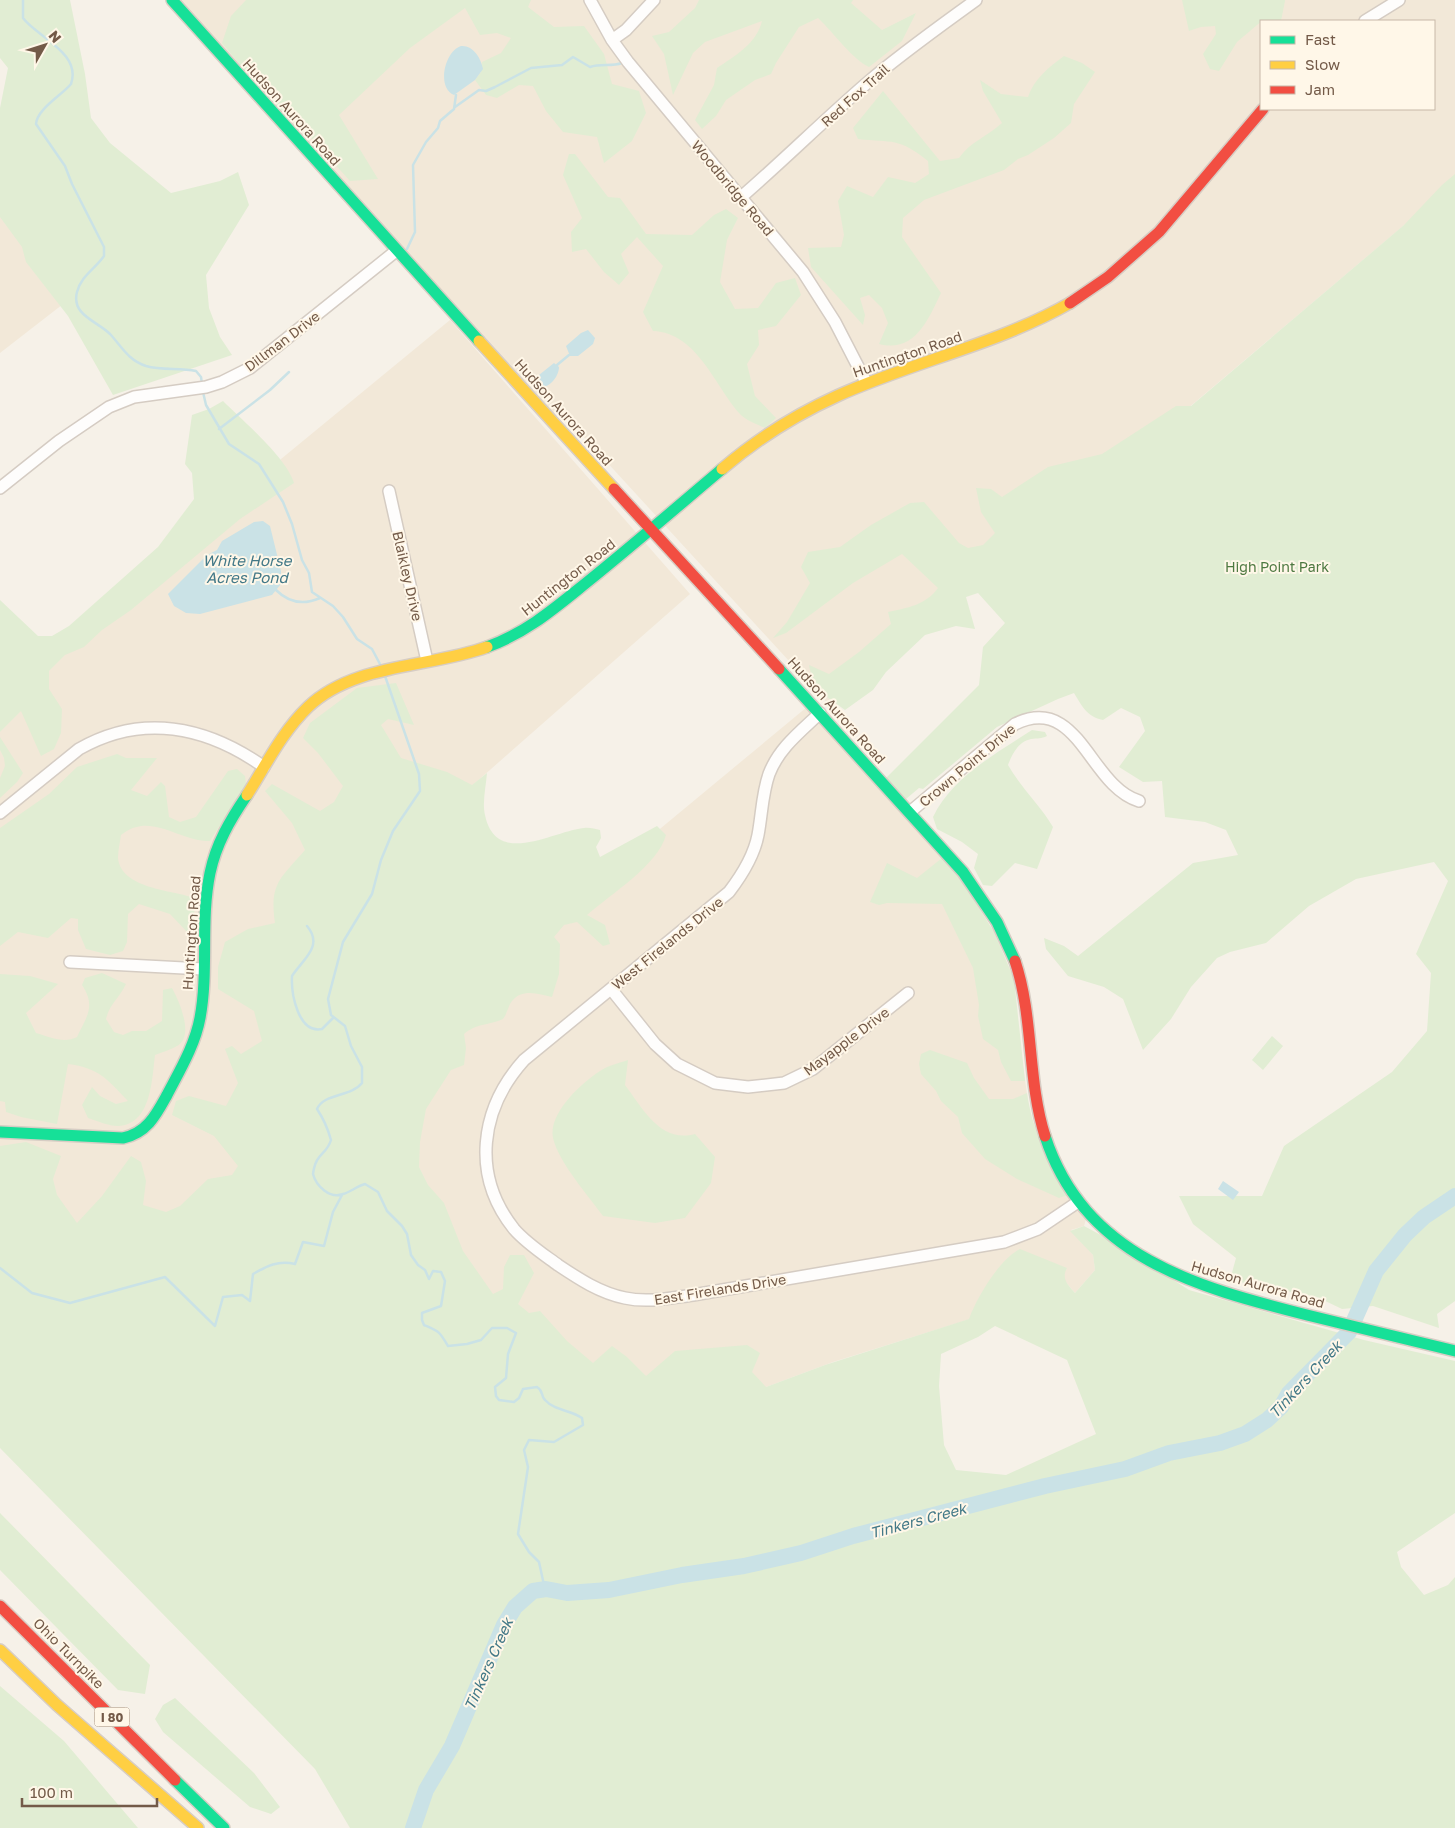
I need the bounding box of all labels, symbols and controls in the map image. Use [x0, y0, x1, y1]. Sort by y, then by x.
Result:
north arrow [20, 20, 70, 70]
legend [1260, 20, 1435, 110]
text: N [46, 27, 65, 46]
text: Fast [1305, 30, 1336, 48]
street label: Hudson Aurora Road [240, 55, 344, 169]
text: Slow [1305, 55, 1340, 73]
street label: Red Fox Trail [817, 60, 893, 130]
text: Jam [1305, 80, 1335, 98]
street label: Woodbridge Road [688, 137, 778, 239]
street label: Dillman Drive [241, 307, 323, 375]
street label: Huntington Road [850, 327, 964, 381]
street label: Hudson Aurora Road [512, 355, 616, 469]
street label: Blaikley Drive [389, 529, 427, 623]
street label: Huntington Road [518, 535, 618, 619]
water label: White Horse Acres Pond [203, 551, 293, 586]
park label: High Point Park [1225, 558, 1329, 575]
street label: Hudson Aurora Road [785, 653, 889, 767]
street label: Crown Point Drive [916, 720, 1018, 810]
street label: Huntington Road [179, 875, 203, 991]
street label: West Firelands Drive [608, 893, 726, 993]
street label: Mayapple Drive [800, 1003, 892, 1079]
street label: Hudson Aurora Road [1189, 1257, 1327, 1311]
street label: East Firelands Drive [653, 1270, 787, 1308]
water label: Tinkers Creek [1265, 1336, 1346, 1421]
water label: Tinkers Creek [868, 1498, 969, 1541]
street label: Ohio Turnpike [30, 1614, 108, 1692]
water label: Tinkers Creek [460, 1614, 517, 1713]
road number: I 80 [94, 1708, 130, 1726]
scale bar [22, 1776, 158, 1808]
text: 100 m [30, 1783, 73, 1801]

